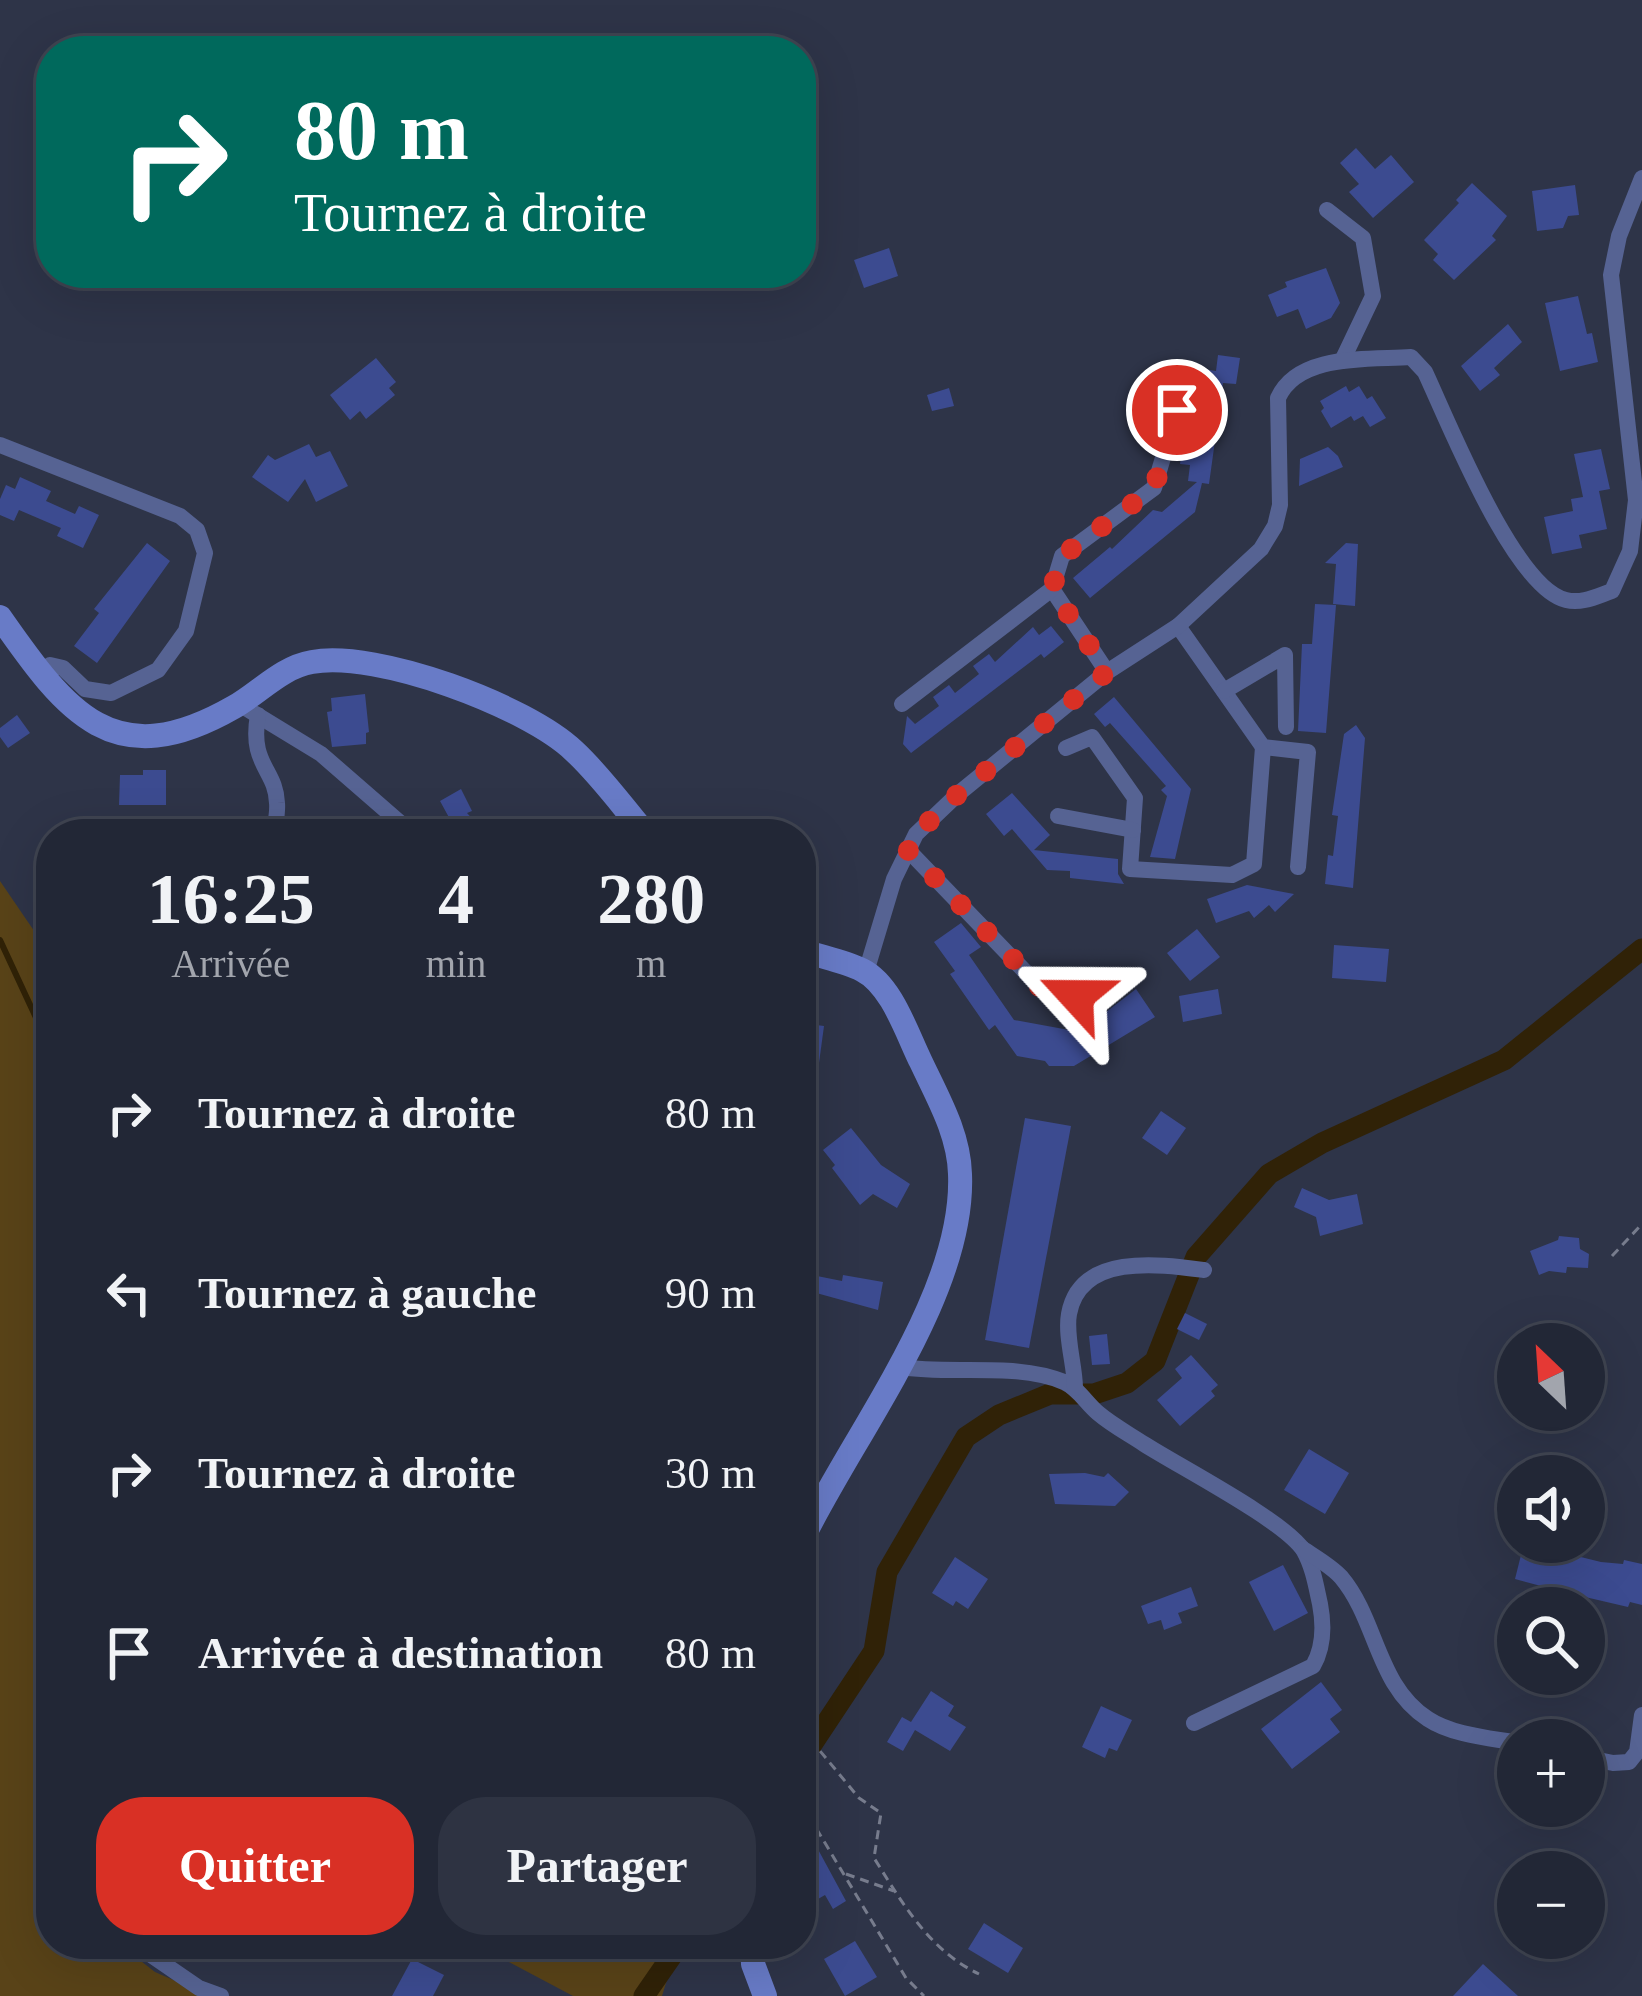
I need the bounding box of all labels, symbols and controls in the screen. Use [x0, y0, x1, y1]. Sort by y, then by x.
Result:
icon: right [96, 84, 252, 240]
text: 80 m [294, 84, 469, 177]
text: Tournez à droite [294, 183, 647, 243]
pin [1126, 359, 1228, 461]
icon: arrive [1144, 377, 1210, 443]
text: 16:25 [147, 859, 315, 939]
text: 4 [438, 859, 474, 939]
text: 280 [597, 859, 705, 939]
position arrow [1013, 933, 1139, 1059]
text: Arrivée [171, 942, 290, 985]
text: min [426, 942, 486, 985]
text: m [636, 942, 666, 985]
icon: right [96, 1080, 162, 1146]
text: Tournez à droite [198, 1088, 516, 1138]
text: 80 m [665, 1088, 756, 1138]
icon: left [96, 1260, 162, 1326]
text: Tournez à gauche [198, 1268, 536, 1318]
text: 90 m [665, 1268, 756, 1318]
north arrow [1497, 1323, 1605, 1431]
map controls [1497, 1323, 1605, 1959]
icon: right [96, 1440, 162, 1506]
text: Tournez à droite [198, 1448, 516, 1498]
text: 30 m [665, 1448, 756, 1498]
button: sound [1497, 1455, 1605, 1563]
button: search [1497, 1587, 1605, 1695]
icon: arrive [96, 1620, 162, 1686]
text: Arrivée à destination [198, 1628, 603, 1678]
text: 80 m [665, 1628, 756, 1678]
button: + [1497, 1719, 1605, 1827]
button: Quitter [96, 1797, 414, 1935]
button: Partager [438, 1797, 756, 1935]
button: − [1497, 1851, 1605, 1959]

